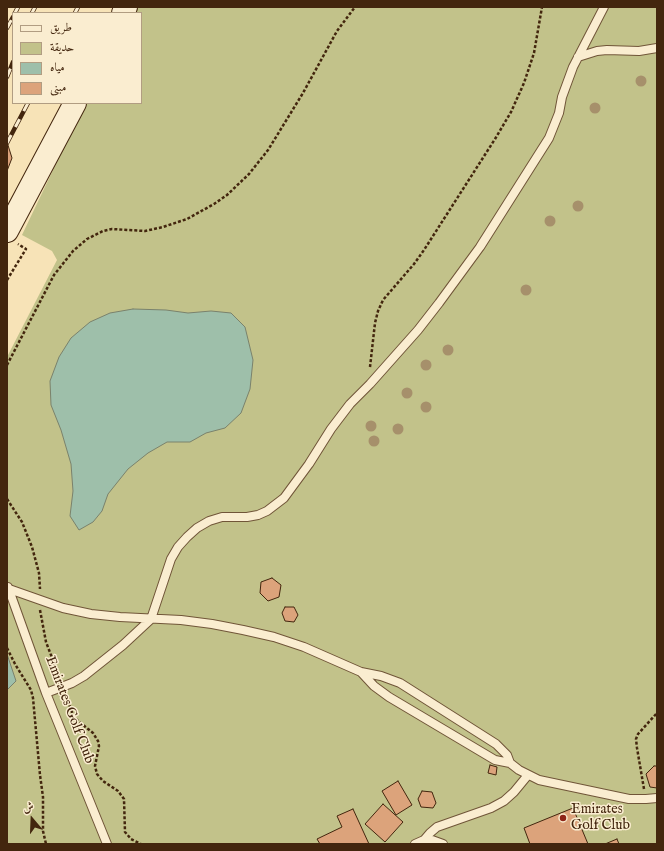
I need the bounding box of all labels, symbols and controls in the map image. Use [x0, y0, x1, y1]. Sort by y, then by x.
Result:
legend [12, 12, 142, 104]
text: طريق [50, 20, 72, 35]
text: حديقة [50, 40, 74, 55]
text: مياه [50, 60, 65, 75]
text: مبنى [50, 80, 66, 95]
street label: Emirates Golf Club [41, 654, 97, 766]
north arrow [12, 799, 52, 839]
text: ش [21, 799, 36, 816]
place label: Emirates Golf Club [571, 802, 630, 834]
marker: Emirates Golf Club [558, 813, 568, 823]

